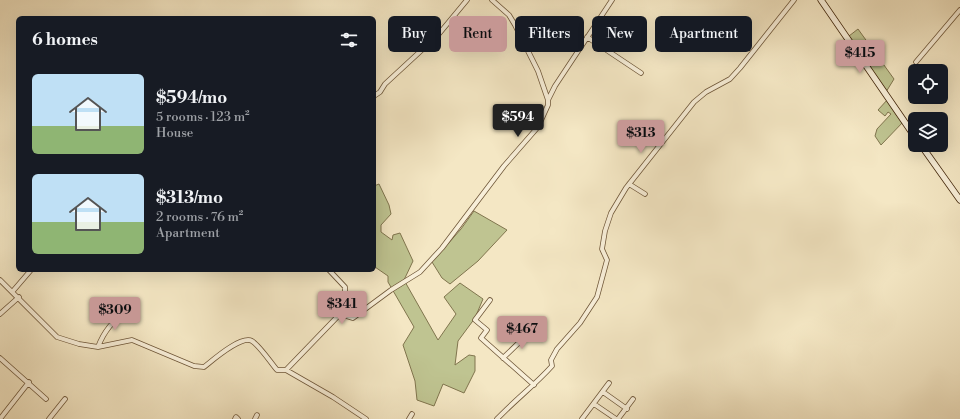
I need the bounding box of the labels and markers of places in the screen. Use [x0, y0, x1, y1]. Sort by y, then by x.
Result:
pin: $415 [836, 40, 884, 74]
pin: $594 [494, 104, 542, 138]
pin: $313 [617, 120, 665, 154]
pin: $341 [318, 291, 366, 325]
pin: $309 [91, 297, 139, 331]
pin: $467 [498, 316, 546, 350]

